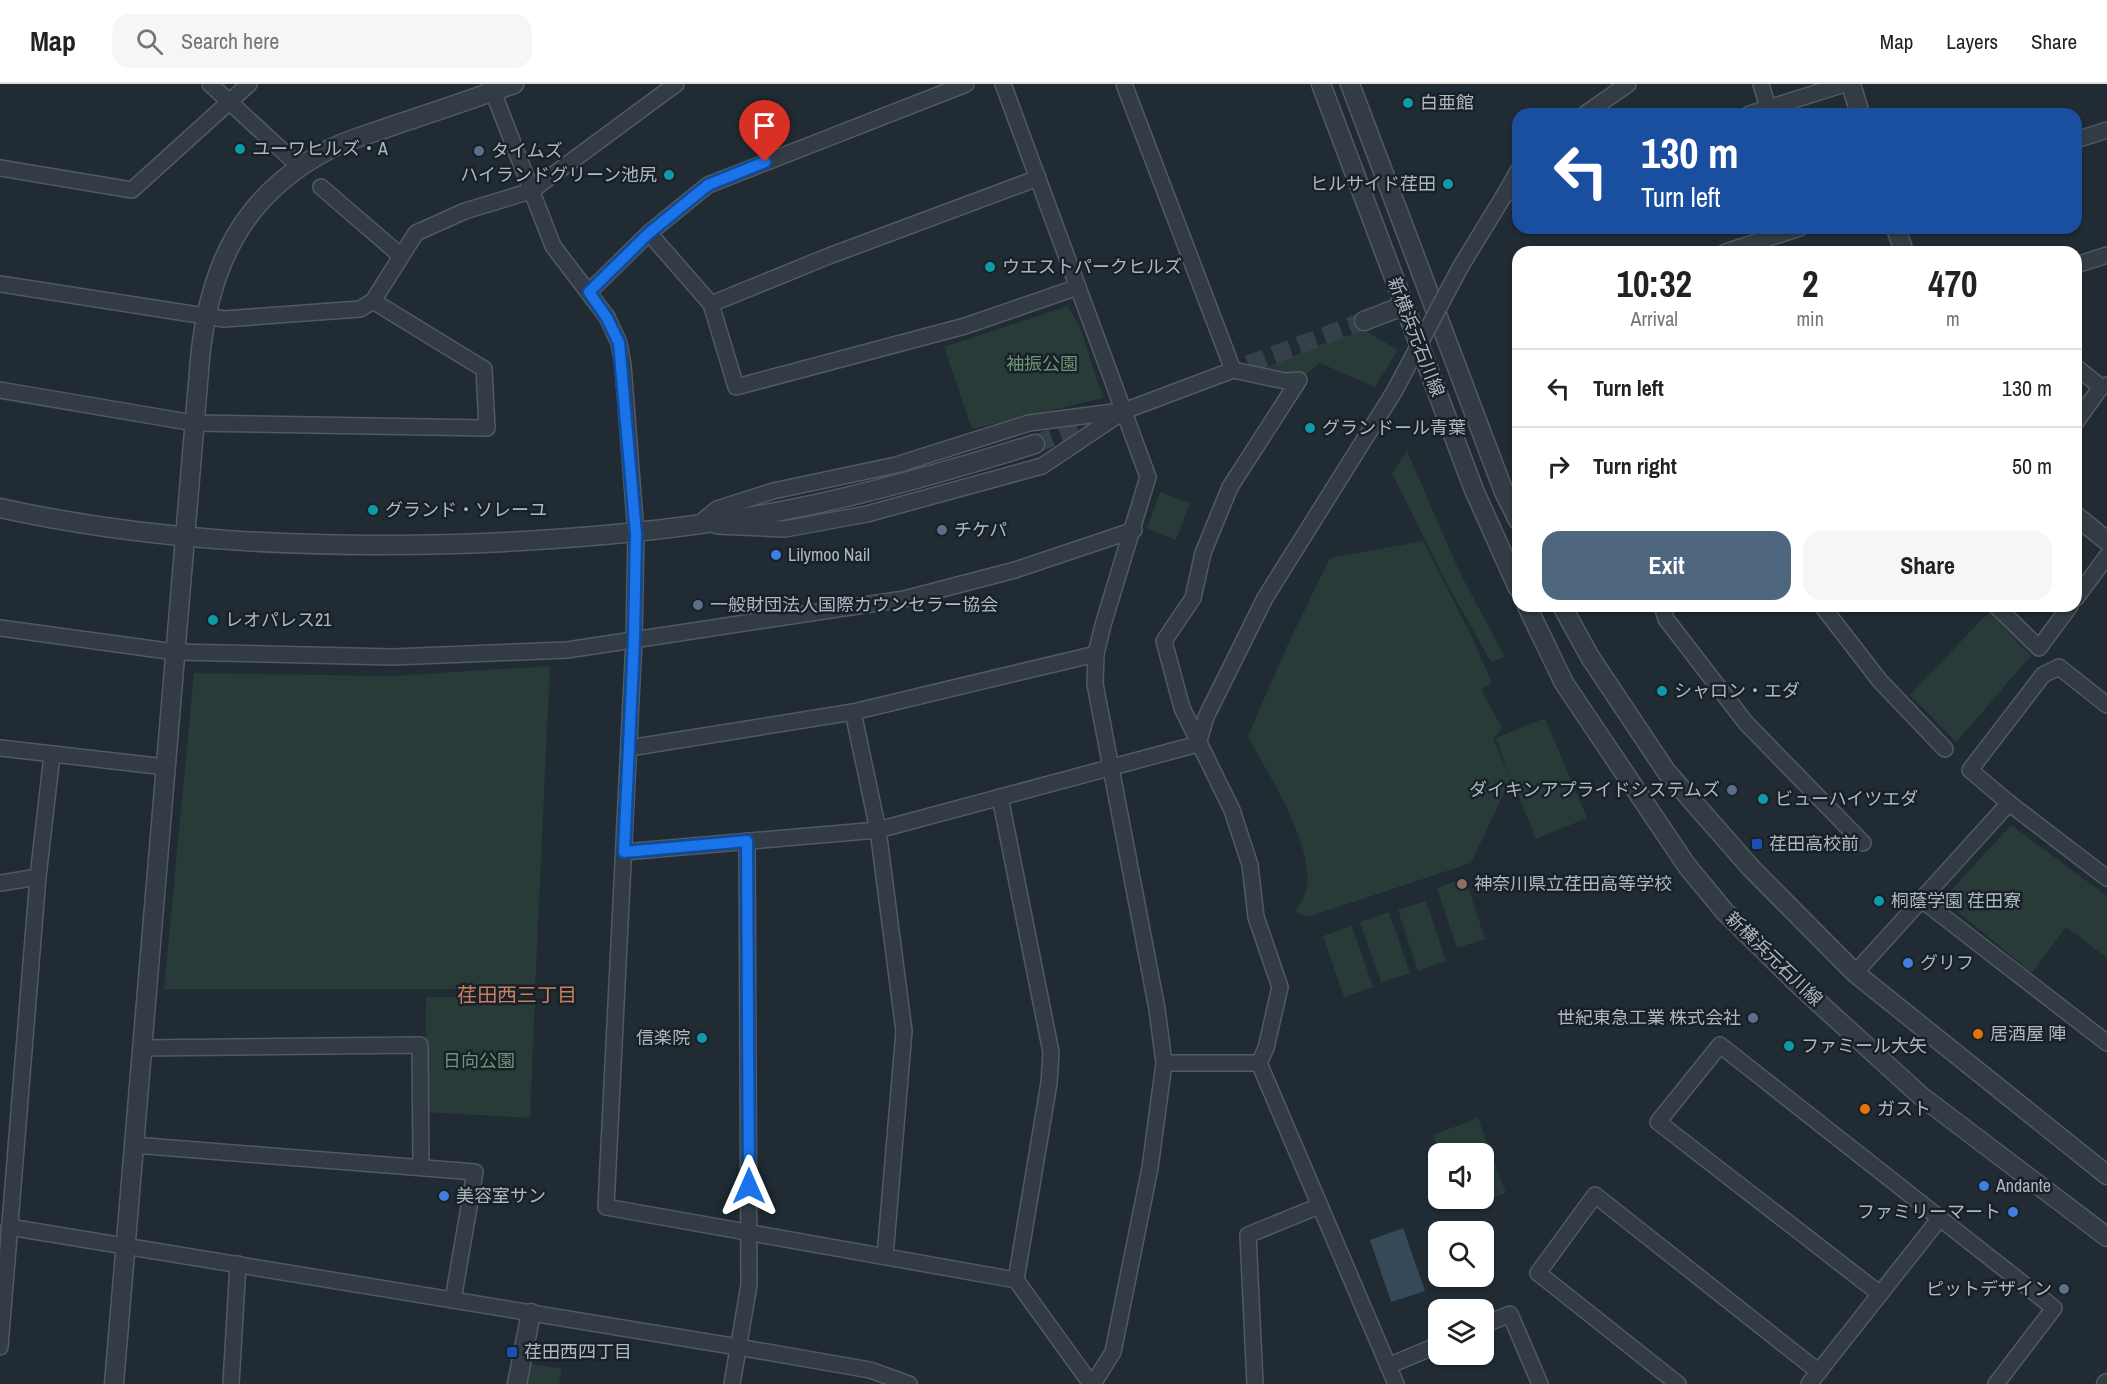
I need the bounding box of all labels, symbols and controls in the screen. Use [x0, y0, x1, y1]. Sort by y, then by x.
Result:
search box [112, 14, 532, 68]
text: Map [30, 22, 76, 60]
icon: search [133, 25, 166, 58]
text: Search here [181, 26, 279, 56]
text: Map [1880, 27, 1913, 56]
text: Layers [1946, 27, 1998, 56]
text: Share [2031, 27, 2077, 56]
place label: 白亜館 [1420, 90, 1474, 115]
marker: 白亜館 [1401, 96, 1415, 110]
pin [739, 100, 790, 162]
icon: arrive [748, 109, 781, 142]
text: 130 m [1641, 125, 1739, 181]
icon: left [1542, 132, 1620, 210]
place label: ユーワヒルズ・A [252, 136, 388, 161]
place label: タイムズ [491, 138, 563, 163]
marker: ユーワヒルズ・A [233, 142, 247, 156]
marker: タイムズ [472, 144, 486, 158]
place label: ハイランドグリーン池尻 [460, 162, 657, 187]
marker: ハイランドグリーン池尻 [662, 168, 676, 182]
place label: ヒルサイド荏田 [1310, 171, 1436, 196]
marker: ヒルサイド荏田 [1441, 177, 1455, 191]
text: Turn left [1641, 179, 1720, 215]
place label: ウエストパークヒルズ [1002, 254, 1182, 279]
marker: ウエストパークヒルズ [983, 260, 997, 274]
text: 10:32 [1616, 260, 1692, 308]
text: 2 [1802, 260, 1818, 308]
text: 470 [1928, 260, 1978, 308]
street label: 新横浜元石川線 [1382, 274, 1451, 400]
text: Arrival [1631, 305, 1678, 332]
text: min [1796, 305, 1824, 332]
text: m [1946, 305, 1960, 332]
park label: 袖振公園 [1006, 351, 1078, 376]
icon: left [1542, 372, 1575, 405]
text: Turn left [1593, 373, 1664, 403]
text: 130 m [2002, 373, 2052, 403]
place label: グランドール青葉 [1322, 415, 1466, 440]
marker: グランドール青葉 [1303, 421, 1317, 435]
icon: right [1542, 450, 1575, 483]
text: Turn right [1593, 451, 1677, 481]
text: 50 m [2012, 451, 2052, 481]
place label: グランド・ソレーユ [385, 497, 547, 522]
marker: グランド・ソレーユ [366, 503, 380, 517]
place label: チケパ [954, 517, 1007, 542]
marker: チケパ [935, 523, 949, 537]
button: Exit [1542, 531, 1791, 600]
button: Share [1803, 531, 2052, 600]
place label: Lilymoo Nail [788, 542, 870, 567]
marker: Lilymoo Nail [769, 548, 783, 562]
place label: 一般財団法人国際カウンセラー協会 [710, 592, 998, 617]
marker: 一般財団法人国際カウンセラー協会 [691, 598, 705, 612]
place label: レオパレス21 [225, 607, 332, 632]
marker: レオパレス21 [206, 613, 220, 627]
place label: シャロン・エダ [1674, 678, 1800, 703]
marker: シャロン・エダ [1655, 684, 1669, 698]
place label: ダイキンアプライドシステムズ [1469, 777, 1720, 802]
marker: ダイキンアプライドシステムズ [1725, 783, 1739, 797]
place label: ビューハイツエダ [1775, 786, 1918, 811]
marker: ビューハイツエダ [1756, 792, 1770, 806]
place label: 荏田高校前 [1769, 831, 1859, 856]
marker: 荏田高校前 [1750, 837, 1764, 851]
place label: 神奈川県立荏田高等学校 [1474, 871, 1672, 896]
marker: 神奈川県立荏田高等学校 [1455, 877, 1469, 891]
place label: 桐蔭学園 荏田寮 [1891, 888, 2021, 913]
marker: 桐蔭学園 荏田寮 [1872, 894, 1886, 908]
street label: 新横浜元石川線 [1720, 906, 1828, 1011]
place label: グリフ [1920, 950, 1974, 975]
marker: グリフ [1901, 956, 1915, 970]
district label: 荏田西三丁目 [457, 981, 577, 1008]
place label: 世紀東急工業 株式会社 [1557, 1005, 1741, 1030]
marker: 世紀東急工業 株式会社 [1746, 1011, 1760, 1025]
place label: 居酒屋 陣 [1990, 1021, 2066, 1046]
place label: 信楽院 [636, 1025, 690, 1050]
marker: 居酒屋 陣 [1971, 1027, 1985, 1041]
marker: 信楽院 [695, 1031, 709, 1045]
place label: ファミール大矢 [1801, 1033, 1927, 1058]
marker: ファミール大矢 [1782, 1039, 1796, 1053]
park label: 日向公園 [443, 1048, 515, 1073]
place label: ガスト [1877, 1096, 1931, 1121]
marker: ガスト [1858, 1102, 1872, 1116]
map controls [1428, 1143, 1494, 1365]
button: sound [1428, 1143, 1494, 1209]
position arrow [717, 1154, 781, 1218]
place label: Andante [1995, 1173, 2051, 1198]
marker: Andante [1977, 1179, 1991, 1193]
place label: 美容室サン [456, 1183, 546, 1208]
marker: 美容室サン [437, 1189, 451, 1203]
place label: ファミリーマート [1857, 1199, 2001, 1224]
marker: ファミリーマート [2006, 1205, 2020, 1219]
button: search [1428, 1221, 1494, 1287]
place label: ピットデザイン [1926, 1276, 2052, 1301]
marker: ピットデザイン [2057, 1282, 2071, 1296]
button: layers [1428, 1299, 1494, 1365]
place label: 荏田西四丁目 [524, 1339, 632, 1364]
marker: 荏田西四丁目 [505, 1345, 519, 1359]

